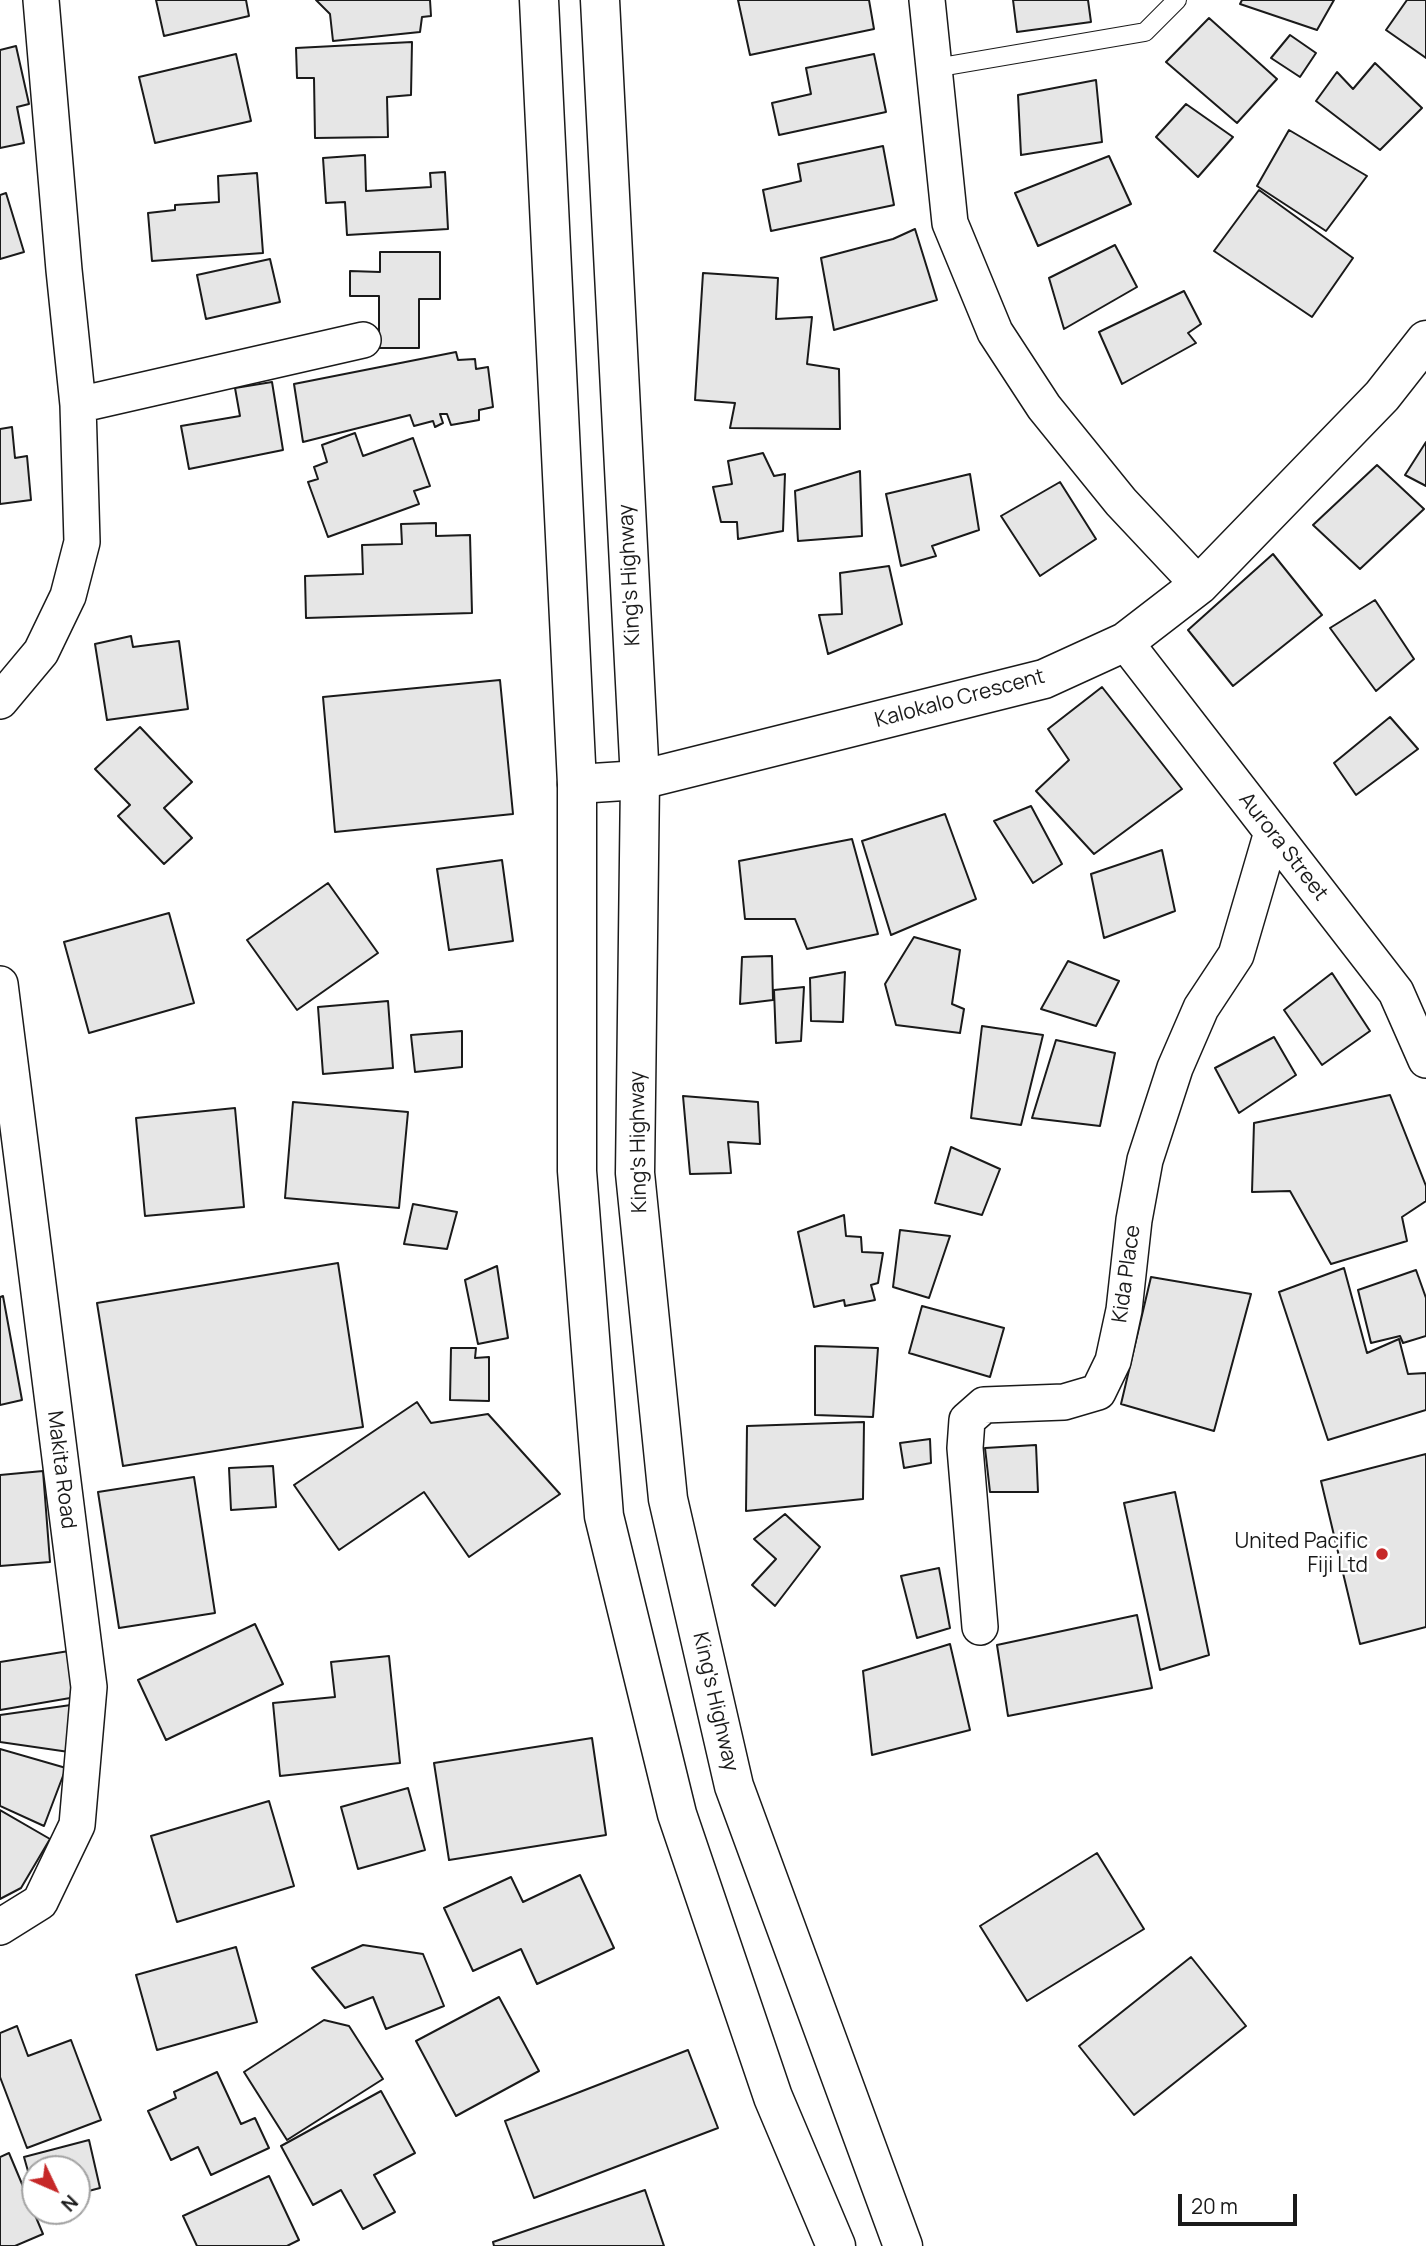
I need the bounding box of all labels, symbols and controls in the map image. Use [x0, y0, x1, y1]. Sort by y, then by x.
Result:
street label: King's Highway [614, 503, 646, 647]
street label: Kalokalo Crescent [872, 664, 1048, 734]
street label: Aurora Street [1233, 788, 1333, 906]
street label: King's Highway [625, 1071, 653, 1213]
street label: Kida Place [1108, 1223, 1146, 1325]
street label: Makita Road [41, 1410, 81, 1530]
place label: United Pacific Fiji Ltd [1235, 1529, 1368, 1579]
marker: United Pacific Fiji Ltd [1374, 1546, 1390, 1562]
street label: King's Highway [687, 1630, 743, 1774]
north arrow [21, 2155, 91, 2225]
scale bar [1181, 2180, 1300, 2224]
text: N [56, 2189, 84, 2217]
text: 20 m [1191, 2192, 1238, 2220]

